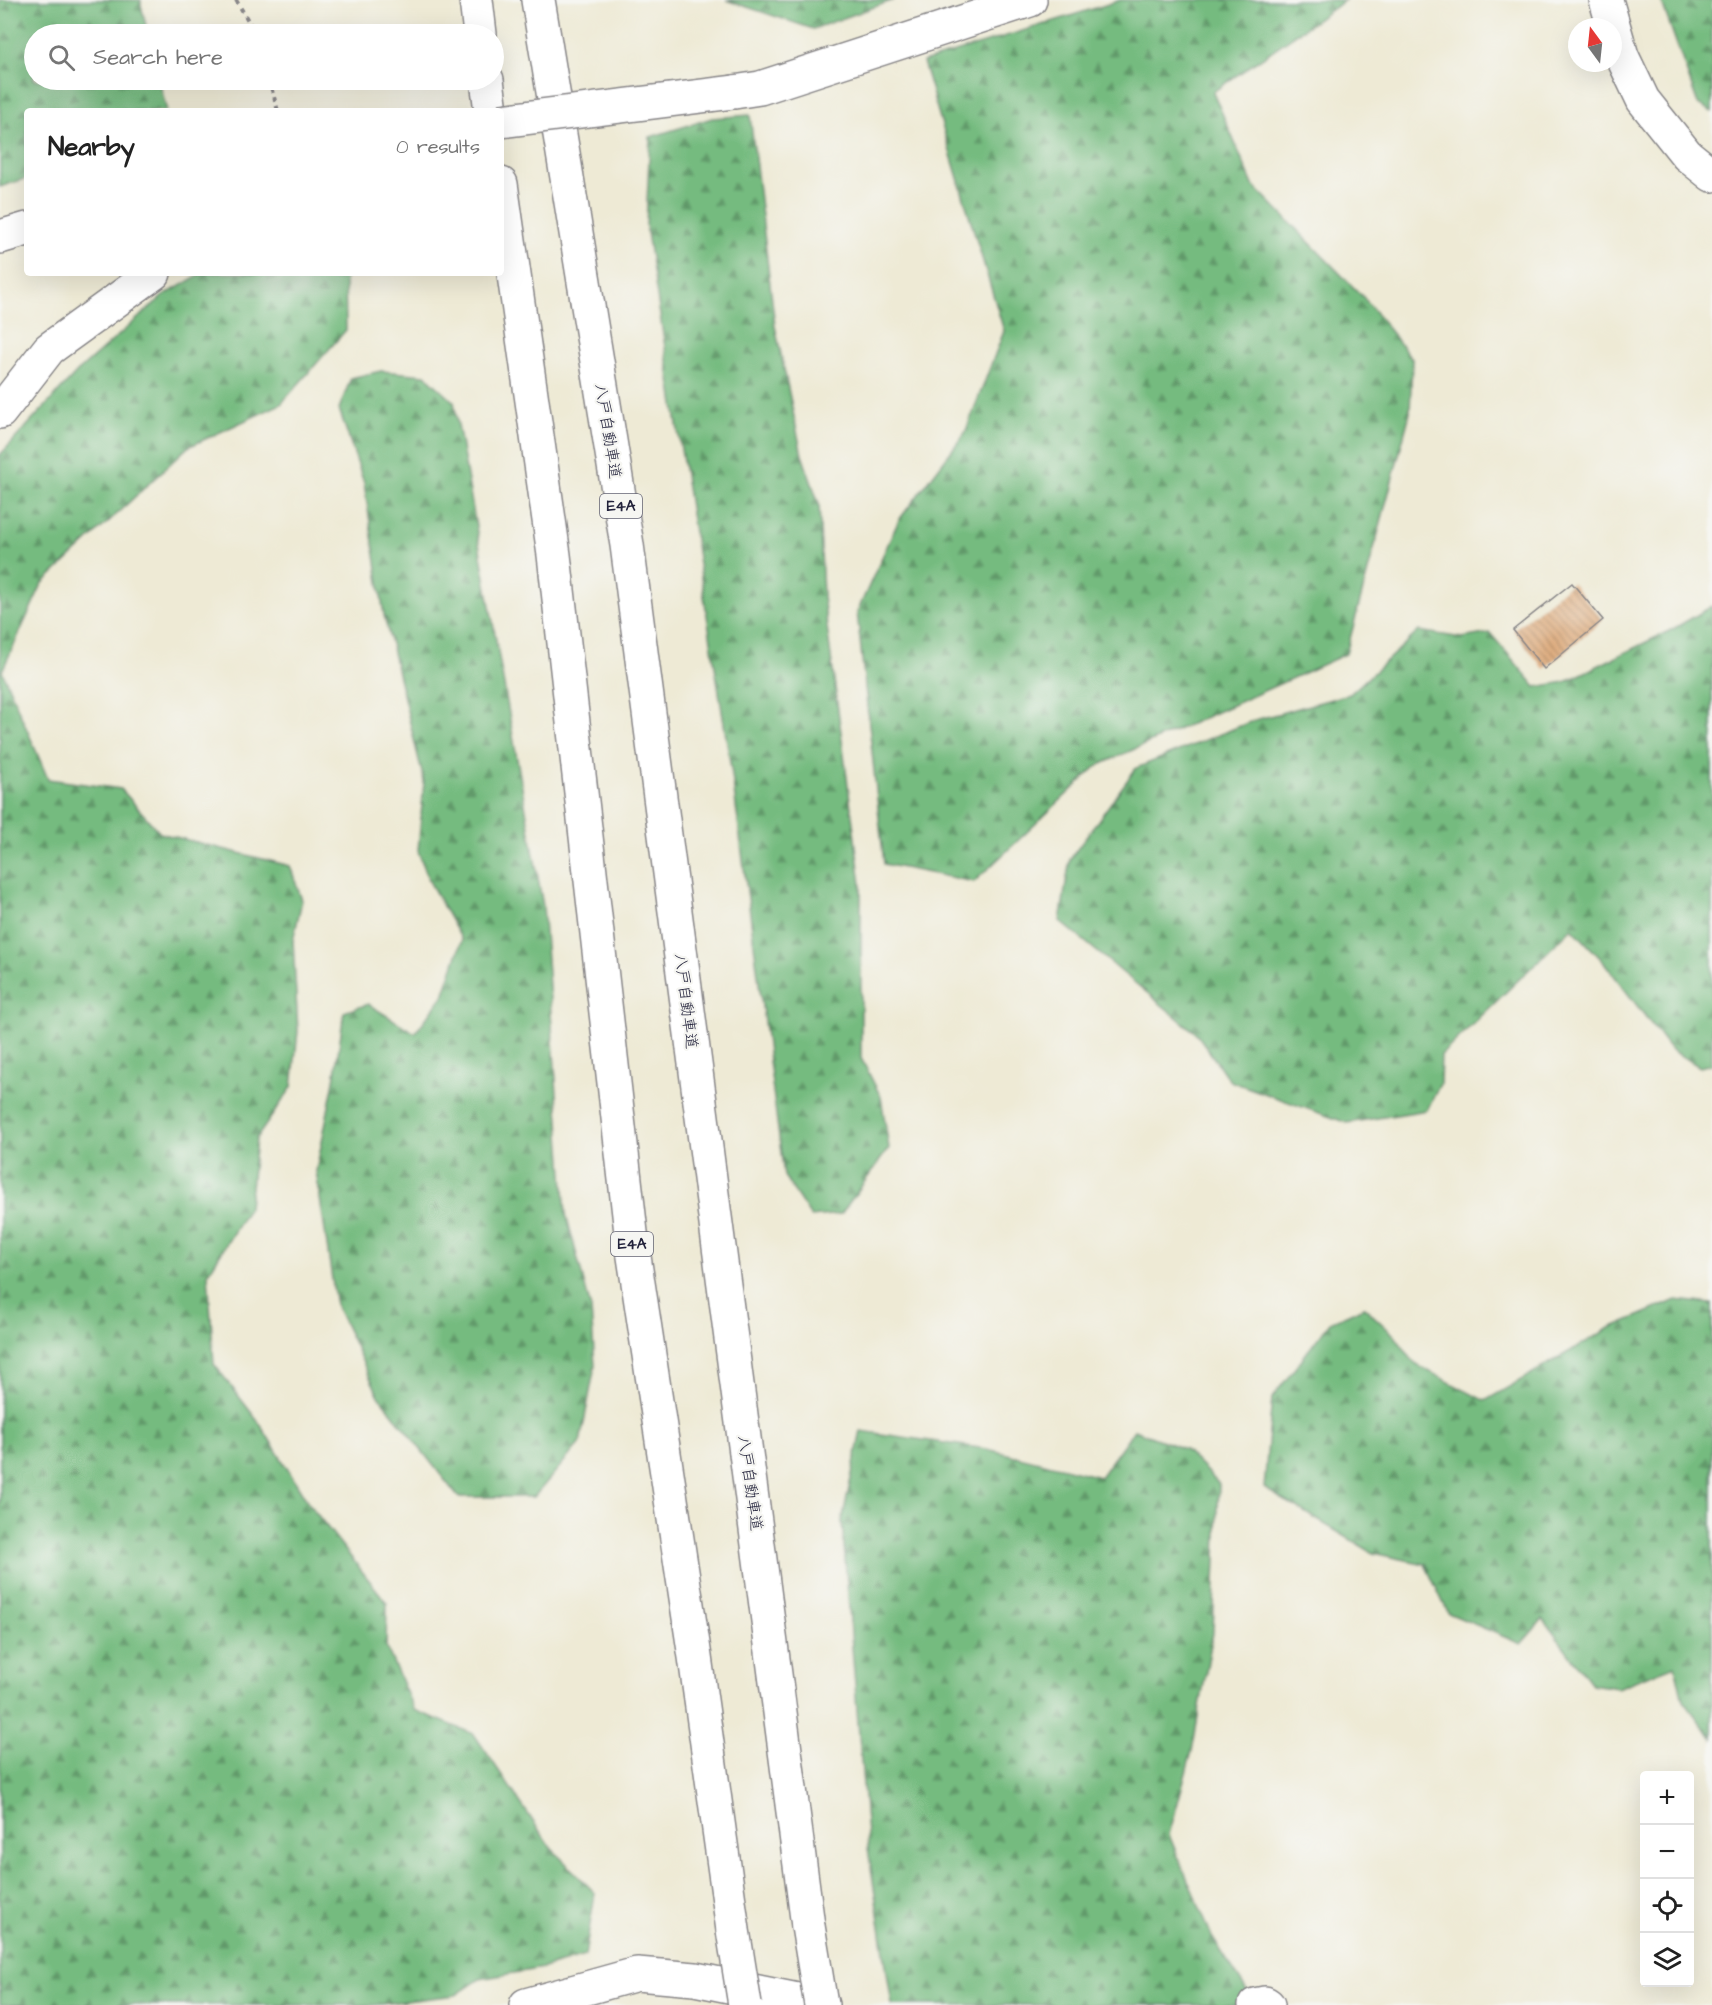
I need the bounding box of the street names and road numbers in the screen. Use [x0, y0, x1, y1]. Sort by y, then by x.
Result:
street label: 八戸自動車道 [590, 382, 626, 480]
road number: E4A [600, 494, 642, 518]
street label: 八戸自動車道 [669, 952, 703, 1050]
road number: E4A [611, 1232, 653, 1256]
street label: 八戸自動車道 [732, 1434, 768, 1532]

